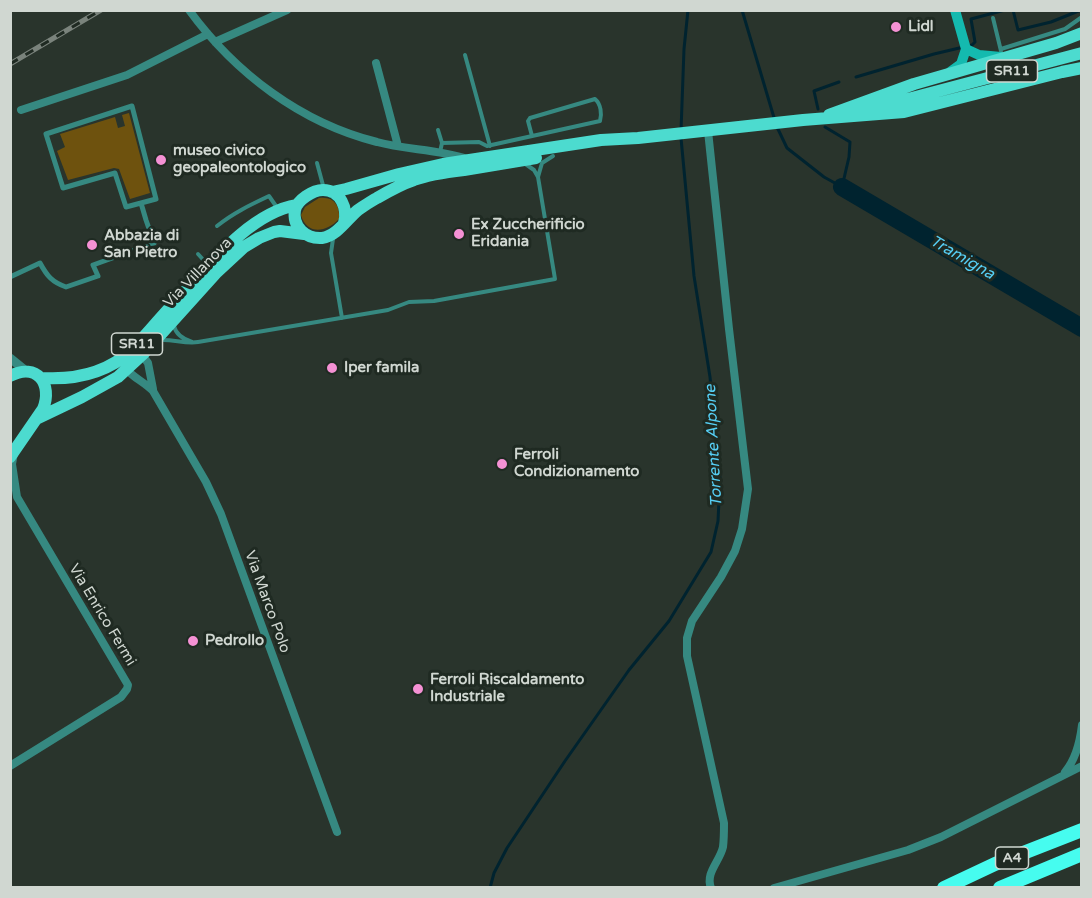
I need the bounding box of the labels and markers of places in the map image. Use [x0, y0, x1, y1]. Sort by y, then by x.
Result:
place label: Lidl [908, 18, 934, 36]
marker: Lidl [889, 20, 903, 34]
place label: museo civico geopaleontologico [173, 142, 306, 177]
marker: museo civico geopaleontologico [154, 153, 168, 167]
place label: Ex Zuccherificio Eridania [471, 216, 585, 251]
place label: Abbazia di San Pietro [104, 227, 179, 262]
marker: Ex Zuccherificio Eridania [452, 227, 466, 241]
marker: Abbazia di San Pietro [85, 238, 99, 252]
place label: Iper famila [344, 359, 419, 377]
marker: Iper famila [325, 361, 339, 375]
place label: Ferroli Condizionamento [514, 446, 639, 481]
marker: Ferroli Condizionamento [495, 457, 509, 471]
place label: Pedrollo [205, 632, 264, 650]
marker: Pedrollo [186, 634, 200, 648]
place label: Ferroli Riscaldamento Industriale [430, 671, 584, 706]
marker: Ferroli Riscaldamento Industriale [411, 682, 425, 696]

